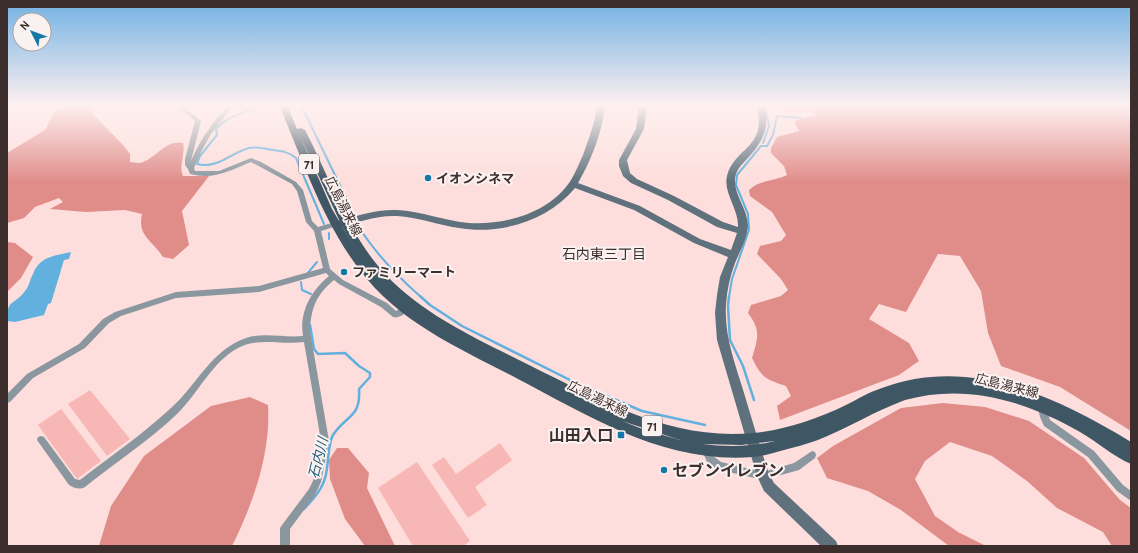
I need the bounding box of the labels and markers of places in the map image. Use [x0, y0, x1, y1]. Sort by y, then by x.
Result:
place label: イオンシネマ [436, 170, 514, 186]
marker: イオンシネマ [423, 173, 433, 183]
place label: ファミリーマート [352, 264, 456, 280]
marker: ファミリーマート [339, 267, 349, 277]
place label: 山田入口 [549, 426, 613, 445]
marker: 山田入口 [616, 430, 626, 440]
place label: セブンイレブン [672, 461, 784, 480]
marker: セブンイレブン [659, 465, 669, 475]

